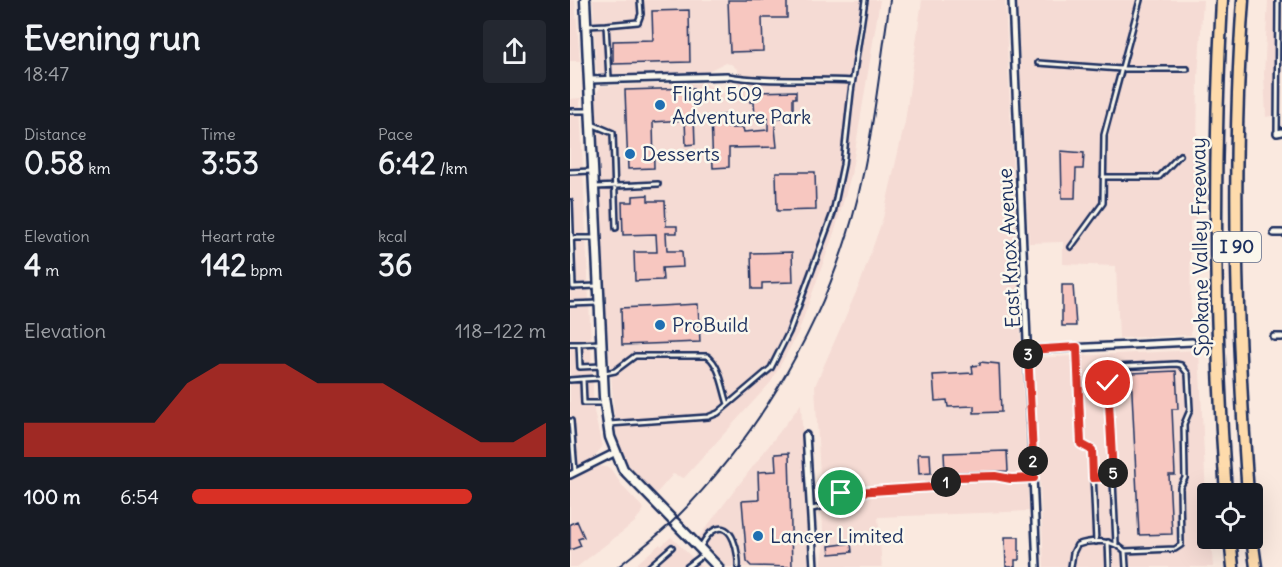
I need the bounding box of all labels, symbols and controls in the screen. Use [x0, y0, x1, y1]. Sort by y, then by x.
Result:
text: Evening run [24, 17, 200, 59]
button: share [483, 20, 546, 83]
text: 18:47 [24, 61, 69, 86]
place label: Flight 509 Adventure Park [672, 81, 811, 129]
marker: Flight 509 Adventure Park [653, 98, 667, 112]
text: Distance [24, 124, 86, 144]
text: Time [201, 124, 236, 144]
text: Pace [378, 124, 413, 144]
street label: Spokane Valley Freeway [1185, 137, 1214, 357]
place label: Desserts [642, 141, 720, 166]
text: 0.58 [24, 144, 84, 182]
text: 3:53 [201, 144, 259, 182]
text: 6:42 [378, 144, 436, 182]
marker: Desserts [623, 147, 637, 161]
text: km [84, 158, 111, 178]
text: /km [436, 158, 468, 178]
street label: East Knox Avenue [992, 167, 1025, 329]
text: Elevation [24, 226, 90, 246]
text: Heart rate [201, 226, 275, 246]
text: kcal [378, 226, 407, 246]
road number: I 90 [1213, 232, 1261, 262]
text: 4 [24, 246, 41, 284]
text: 142 [201, 246, 247, 284]
text: 36 [378, 246, 412, 284]
text: m [41, 260, 59, 280]
text: bpm [247, 260, 283, 280]
place label: ProBuild [672, 312, 749, 337]
text: Elevation [24, 318, 106, 343]
text: 118–122 m [455, 318, 546, 343]
marker: ProBuild [653, 318, 667, 332]
pin: 3 [1013, 339, 1043, 369]
text: 3 [1023, 344, 1033, 364]
pin [1082, 357, 1133, 408]
icon: check [1091, 366, 1124, 399]
pin: 2 [1018, 446, 1048, 476]
text: 2 [1029, 451, 1037, 471]
pin: 5 [1098, 458, 1128, 488]
text: 5 [1108, 463, 1118, 483]
pin [815, 467, 866, 518]
pin: 1 [931, 467, 961, 497]
text: 1 [943, 472, 949, 492]
icon: arrive [824, 476, 857, 509]
map controls [1197, 483, 1263, 549]
button: locate [1197, 483, 1263, 549]
text: 100 m [24, 484, 81, 509]
text: 6:54 [120, 484, 159, 509]
place label: Lancer Limited [770, 523, 904, 548]
marker: Lancer Limited [751, 529, 765, 543]

